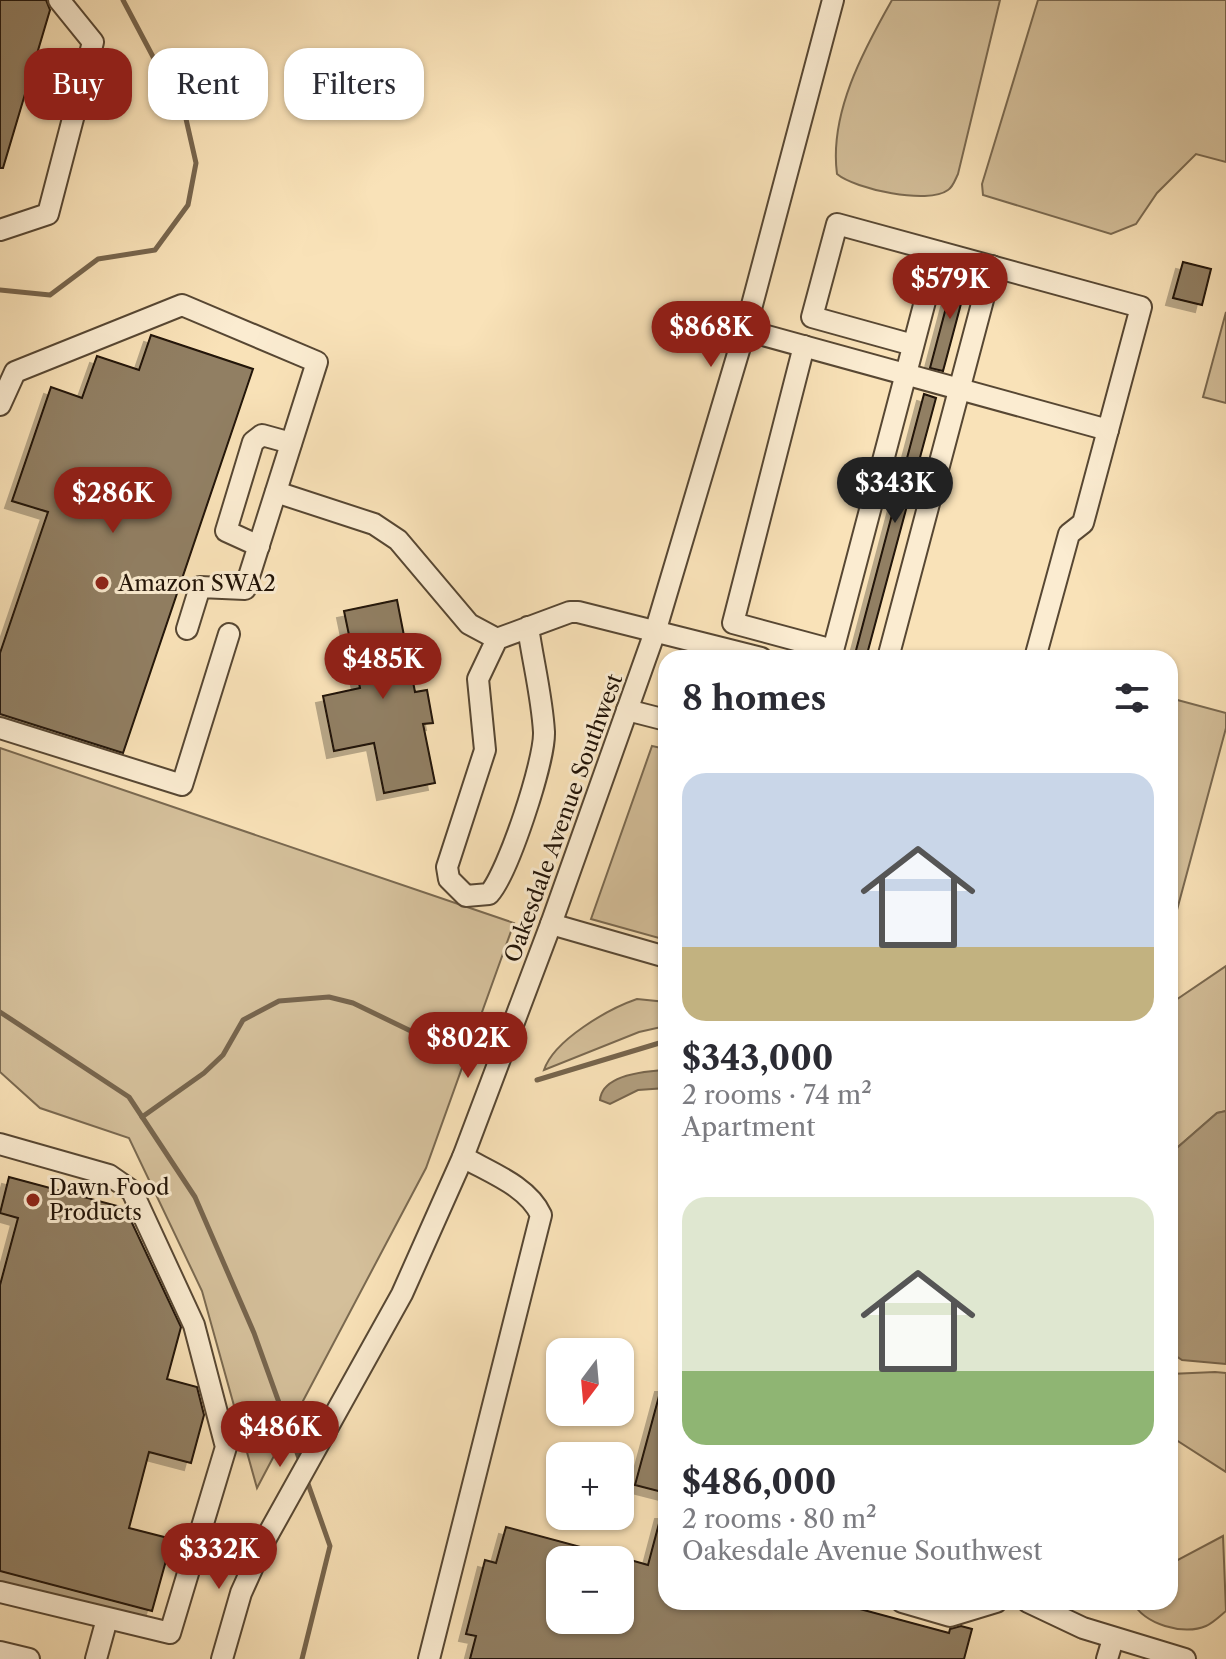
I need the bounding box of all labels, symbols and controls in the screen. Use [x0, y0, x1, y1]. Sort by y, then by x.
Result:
chip: Buy [24, 48, 132, 120]
chip: Rent [148, 48, 268, 120]
chip: Filters [284, 48, 424, 120]
pin: $579K [894, 253, 1006, 321]
text: $579K [911, 263, 989, 295]
pin: $868K [655, 301, 767, 369]
text: $868K [670, 311, 752, 343]
pin: $343K [839, 457, 951, 525]
pin: $286K [57, 467, 169, 535]
text: $343K [855, 467, 935, 499]
text: $286K [72, 477, 154, 509]
place label: Amazon SWA2 [117, 570, 276, 597]
marker: Amazon SWA2 [93, 574, 111, 592]
pin: $485K [327, 633, 439, 701]
text: $485K [342, 643, 424, 675]
street label: Oakesdale Avenue Southwest [499, 670, 628, 966]
icon: filters [1110, 676, 1154, 720]
text: 8 homes [682, 677, 826, 719]
icon: home [846, 825, 990, 969]
pin: $802K [412, 1012, 524, 1080]
text: $802K [426, 1022, 510, 1054]
text: $343,000 [682, 1037, 833, 1079]
text: 2 rooms · 74 m² [682, 1079, 872, 1111]
text: Apartment [682, 1111, 815, 1143]
place label: Dawn Food Products [49, 1174, 169, 1226]
marker: Dawn Food Products [24, 1191, 42, 1209]
icon: home [846, 1249, 990, 1393]
north arrow [546, 1338, 634, 1426]
map controls [546, 1338, 634, 1634]
pin: $486K [224, 1401, 336, 1469]
text: $486K [239, 1411, 321, 1443]
button: + [546, 1442, 634, 1530]
text: $486,000 [682, 1461, 836, 1503]
text: 2 rooms · 80 m² [682, 1503, 877, 1535]
pin: $332K [163, 1523, 275, 1591]
text: $332K [179, 1533, 259, 1565]
text: Oakesdale Avenue Southwest [682, 1535, 1042, 1567]
button: − [546, 1546, 634, 1634]

